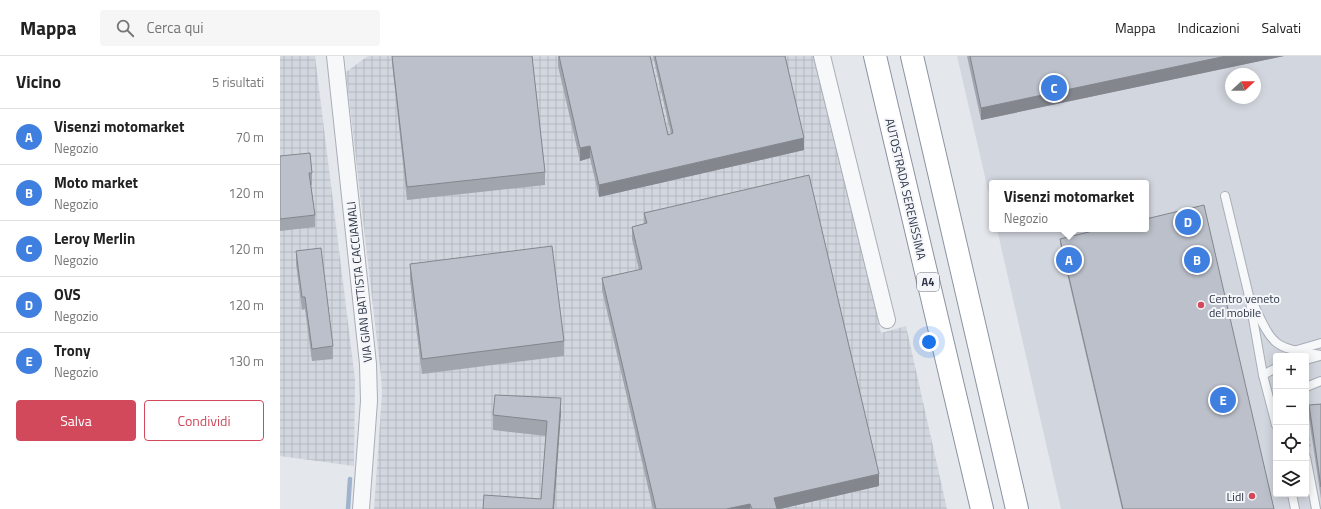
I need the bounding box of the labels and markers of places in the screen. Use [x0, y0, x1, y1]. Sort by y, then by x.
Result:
pin: C [1041, 73, 1067, 103]
pin: D [1175, 207, 1201, 237]
pin: A [1056, 245, 1082, 275]
pin: B [1184, 245, 1210, 275]
place label: Centro veneto del mobile [1209, 289, 1280, 322]
marker: Centro veneto del mobile [1196, 300, 1206, 310]
pin: E [1210, 385, 1236, 415]
place label: Lidl [1227, 487, 1244, 506]
marker: Lidl [1247, 491, 1257, 501]

